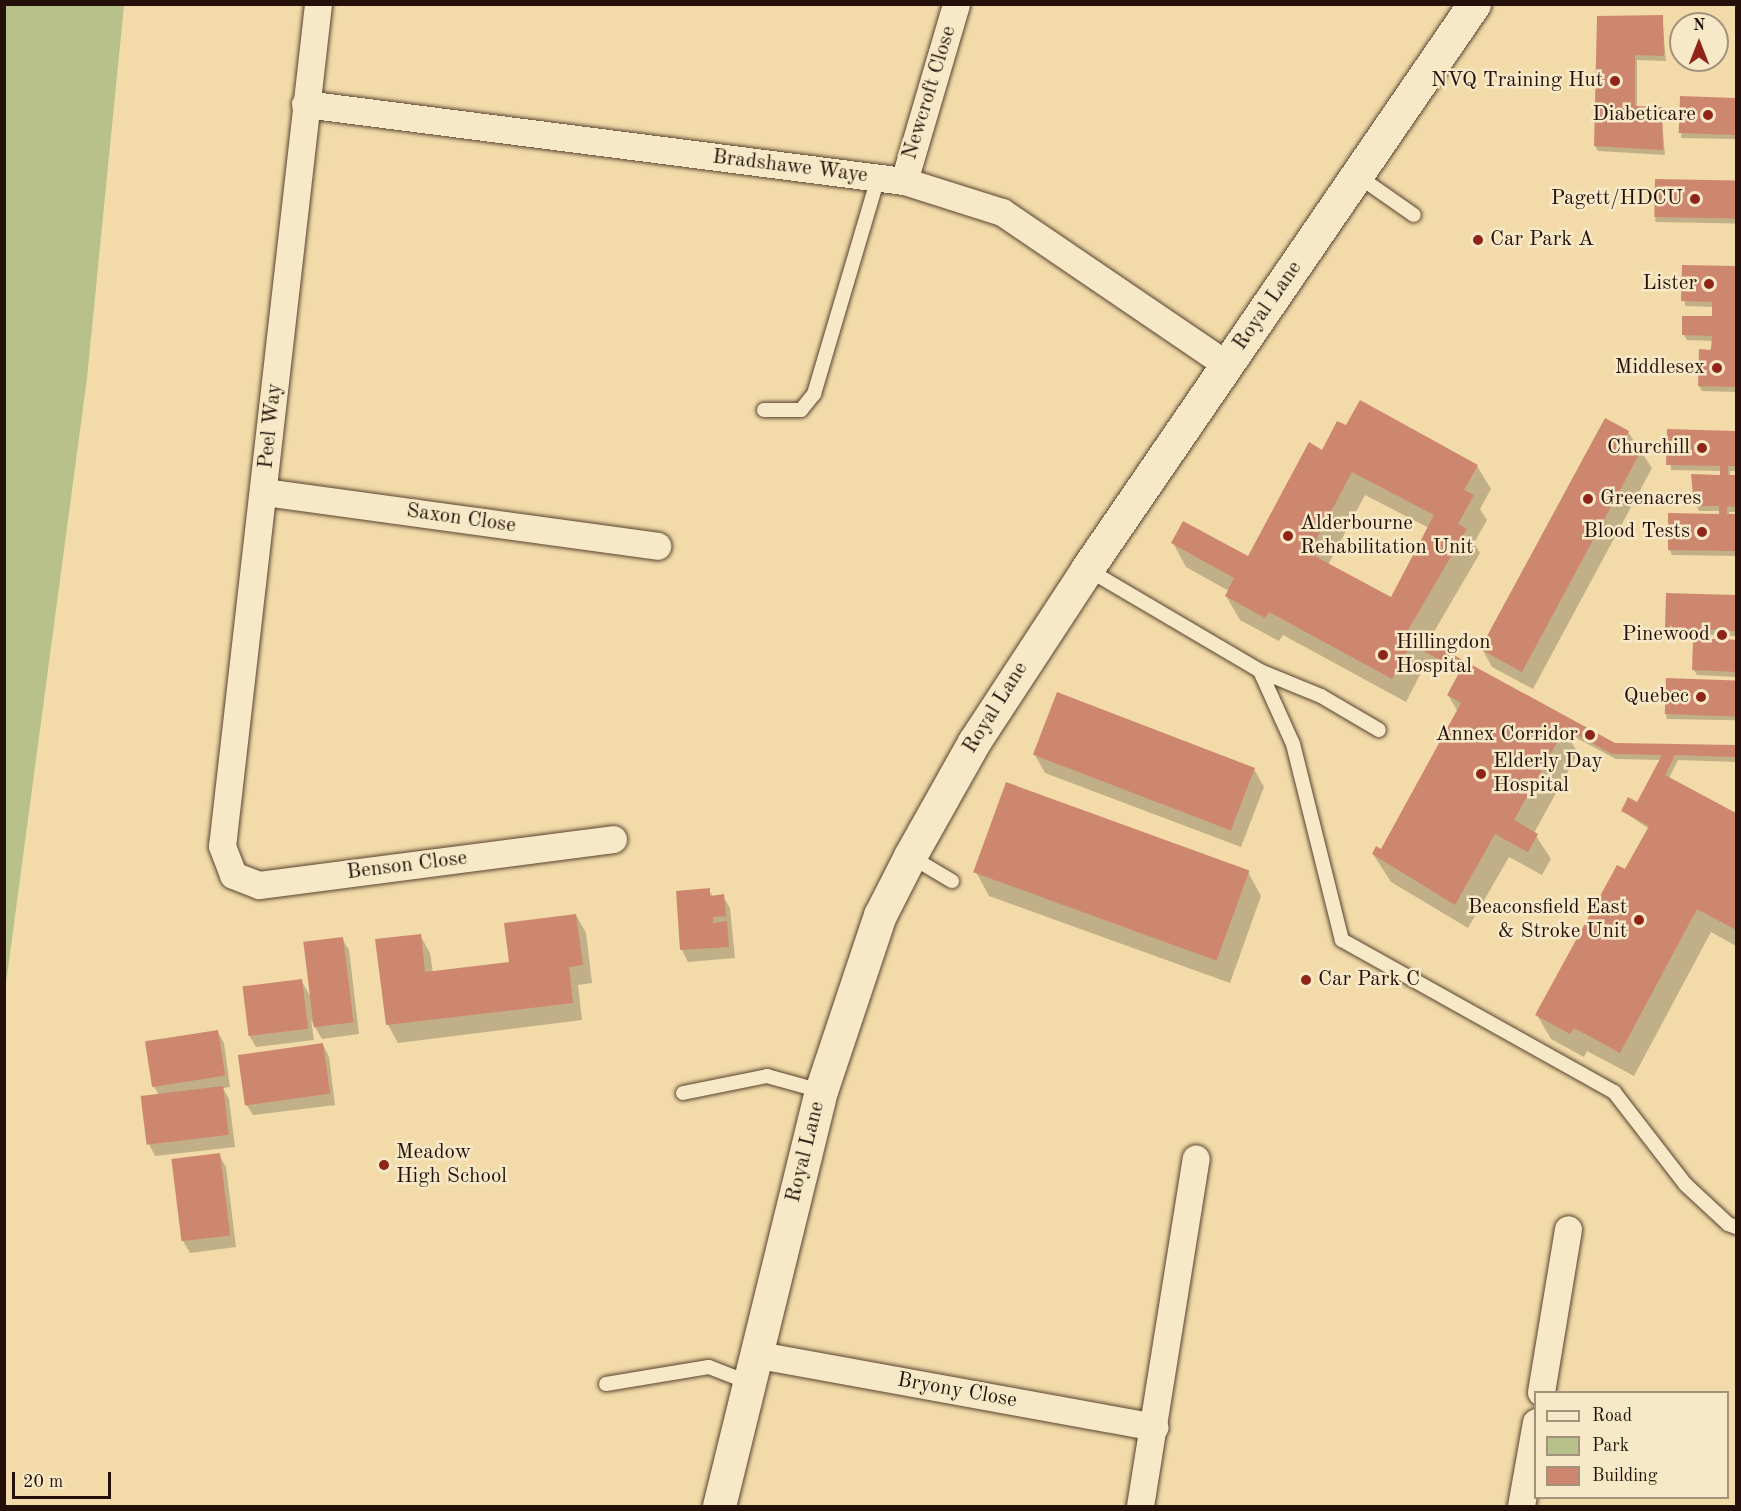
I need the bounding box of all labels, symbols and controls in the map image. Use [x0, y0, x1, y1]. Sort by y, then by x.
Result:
north arrow [1669, 12, 1729, 72]
text: N [1693, 18, 1705, 34]
street label: Newcroft Close [898, 23, 962, 163]
place label: NVQ Training Hut [1431, 68, 1603, 94]
marker: NVQ Training Hut [1608, 74, 1622, 88]
place label: Diabeticare [1592, 102, 1696, 128]
marker: Diabeticare [1701, 108, 1715, 122]
street label: Bradshawe Waye [711, 145, 869, 189]
place label: Pagett/HDCU [1551, 186, 1683, 212]
marker: Pagett/HDCU [1688, 192, 1702, 206]
place label: Car Park A [1490, 227, 1594, 253]
marker: Car Park A [1471, 233, 1485, 247]
street label: Royal Lane [1228, 256, 1308, 356]
place label: Lister [1643, 271, 1697, 297]
marker: Lister [1702, 277, 1716, 291]
place label: Middlesex [1615, 355, 1705, 381]
marker: Middlesex [1710, 361, 1724, 375]
street label: Peel Way [254, 382, 288, 470]
place label: Churchill [1607, 435, 1690, 461]
marker: Churchill [1695, 441, 1709, 455]
place label: Greenacres [1600, 486, 1701, 512]
marker: Greenacres [1581, 492, 1595, 506]
street label: Saxon Close [405, 499, 517, 539]
place label: Alderbourne Rehabilitation Unit [1300, 511, 1473, 561]
place label: Blood Tests [1583, 519, 1690, 545]
marker: Blood Tests [1695, 525, 1709, 539]
marker: Alderbourne Rehabilitation Unit [1281, 529, 1295, 543]
place label: Pinewood [1622, 622, 1710, 648]
marker: Pinewood [1715, 628, 1729, 642]
place label: Hillingdon Hospital [1396, 630, 1491, 680]
marker: Hillingdon Hospital [1374, 646, 1392, 664]
street label: Royal Lane [958, 658, 1034, 758]
place label: Quebec [1624, 684, 1689, 710]
marker: Quebec [1694, 690, 1708, 704]
place label: Annex Corridor [1435, 722, 1578, 748]
marker: Annex Corridor [1583, 728, 1597, 742]
place label: Elderly Day Hospital [1493, 749, 1603, 799]
marker: Elderly Day Hospital [1474, 767, 1488, 781]
street label: Benson Close [345, 846, 469, 886]
place label: Beaconsfield East & Stroke Unit [1468, 895, 1627, 945]
marker: Beaconsfield East & Stroke Unit [1632, 913, 1646, 927]
place label: Car Park C [1318, 967, 1420, 993]
marker: Car Park C [1299, 973, 1313, 987]
street label: Royal Lane [781, 1099, 831, 1205]
place label: Meadow High School [396, 1140, 507, 1190]
marker: Meadow High School [377, 1158, 391, 1172]
street label: Bryony Close [895, 1368, 1019, 1414]
legend [1534, 1391, 1729, 1499]
text: Road [1592, 1407, 1632, 1425]
text: Park [1592, 1437, 1629, 1455]
scale bar [15, 1460, 114, 1498]
text: Building [1592, 1467, 1657, 1485]
text: 20 m [23, 1473, 63, 1491]

